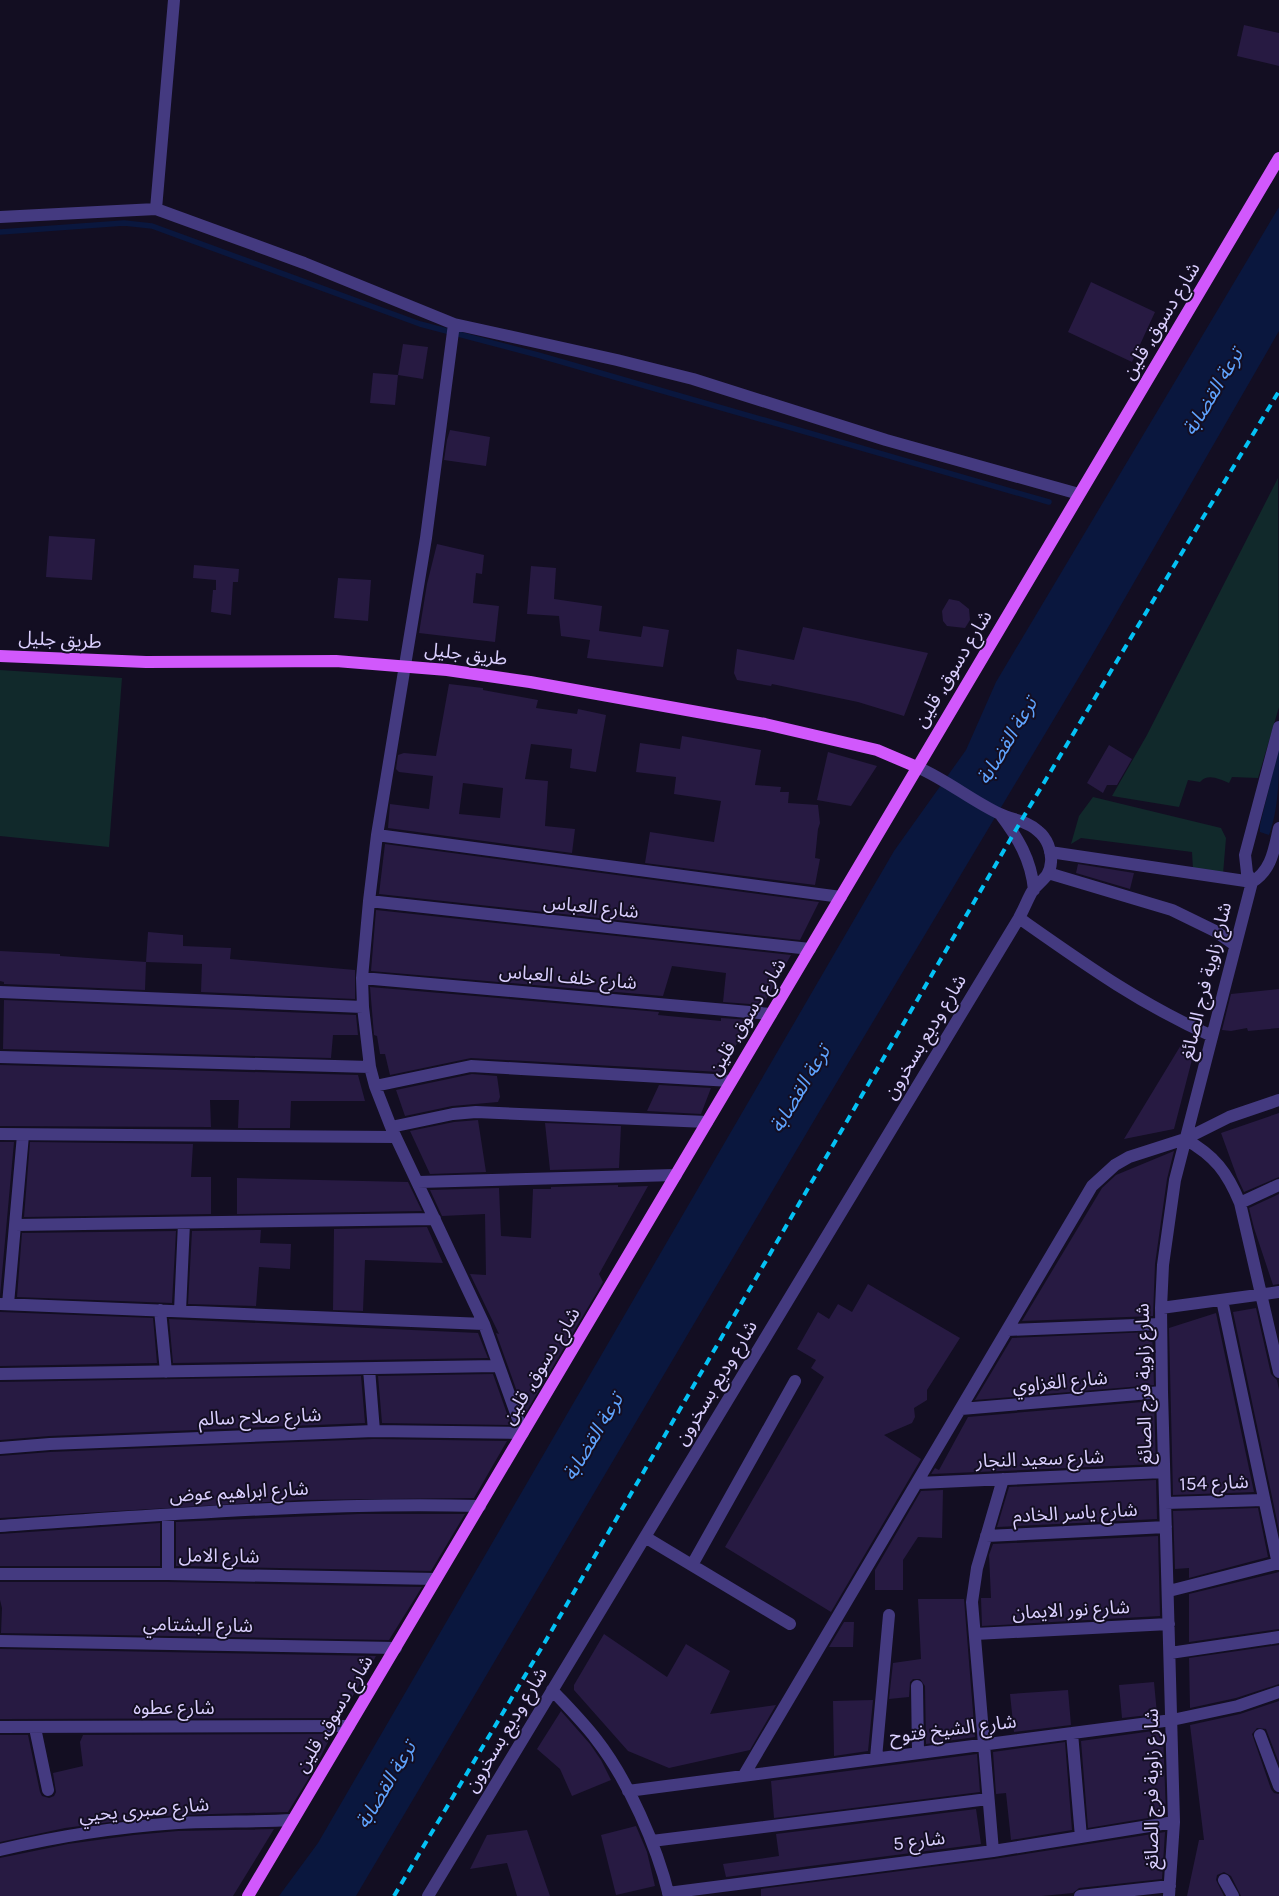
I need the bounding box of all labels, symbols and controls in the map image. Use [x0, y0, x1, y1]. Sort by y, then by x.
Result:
street label: شارع دسوق, قلين [1117, 258, 1206, 385]
water label: ترعة القضابة [1178, 342, 1249, 440]
street label: شارع دسوق, قلين [909, 606, 998, 733]
street label: طريق جليل [18, 627, 102, 653]
street label: طريق جليل [423, 638, 509, 670]
water label: ترعة القضابة [972, 691, 1043, 789]
street label: شارع العباس [542, 891, 640, 925]
street label: شارع زاوية فرج الصائغ [1176, 900, 1239, 1063]
street label: شارع دسوق, قلين [703, 954, 792, 1081]
street label: شارع خلف العباس [498, 960, 638, 996]
street label: شارع وديع بسخرون [879, 971, 974, 1105]
water label: ترعة القضابة [765, 1039, 836, 1137]
street label: شارع دسوق, قلين [497, 1303, 586, 1430]
street label: شارع زاوية فرج الصائغ [1132, 1303, 1159, 1465]
street label: شارع وديع بسخرون [670, 1317, 765, 1451]
street label: شارع الغزاوي [1012, 1367, 1109, 1401]
water label: ترعة القضابة [558, 1387, 629, 1485]
street label: شارع صلاح سالم [198, 1404, 322, 1433]
street label: شارع سعيد النجار [974, 1446, 1105, 1474]
street label: شارع 154 [1179, 1471, 1249, 1497]
street label: شارع ابراهيم عوض [169, 1477, 309, 1510]
street label: شارع ياسر الخادم [1012, 1499, 1138, 1530]
street label: شارع الامل [178, 1544, 260, 1570]
street label: شارع نور الايمان [1012, 1596, 1131, 1626]
street label: شارع البشتامي [143, 1613, 253, 1640]
street label: شارع دسوق, قلين [290, 1651, 379, 1778]
street label: شارع وديع بسخرون [460, 1664, 555, 1798]
street label: شارع عطوه [133, 1697, 215, 1721]
street label: شارع زاوية فرج الصائغ [1141, 1708, 1166, 1870]
street label: شارع الشيخ فتوح [888, 1710, 1018, 1751]
water label: ترعة القضابة [351, 1735, 422, 1833]
street label: شارع صبرى يحيي [78, 1793, 210, 1830]
street label: شارع 5 [892, 1827, 947, 1857]

